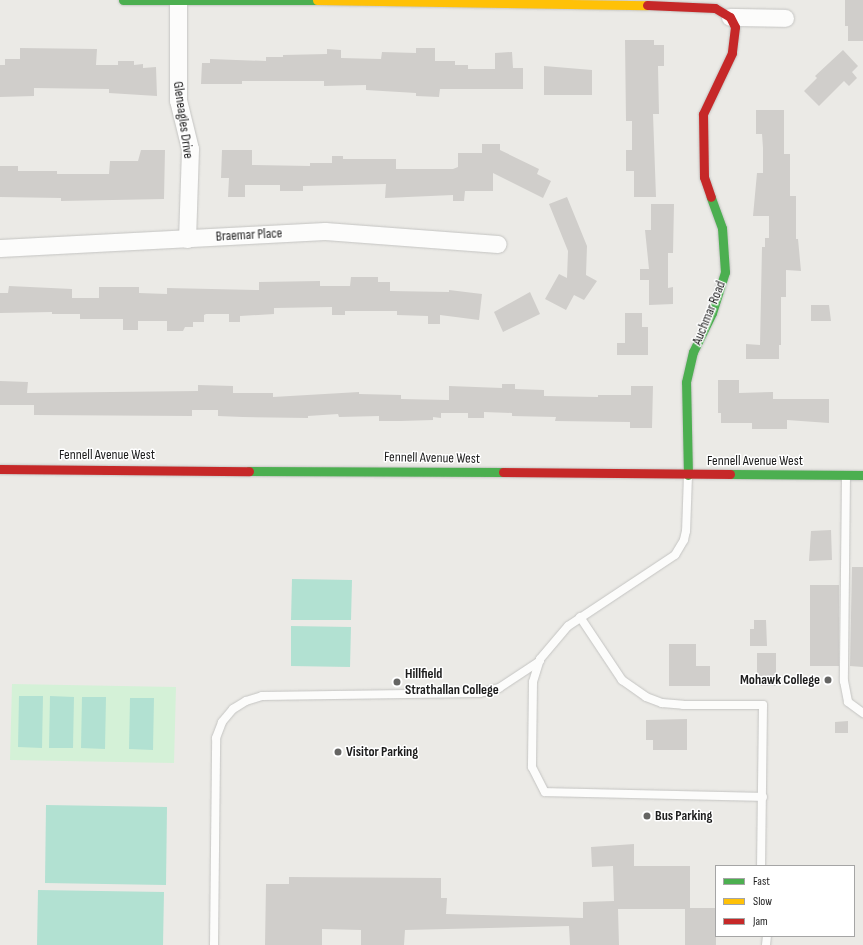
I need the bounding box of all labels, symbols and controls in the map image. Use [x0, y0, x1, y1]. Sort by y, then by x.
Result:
street label: Gleneagles Drive [169, 80, 197, 160]
street label: Braemar Place [215, 225, 283, 245]
street label: Auchmar Road [689, 279, 729, 347]
street label: Fennell Avenue West [59, 447, 155, 463]
street label: Fennell Avenue West [384, 449, 480, 467]
street label: Fennell Avenue West [707, 453, 803, 469]
place label: Hillfield Strathallan College [405, 666, 499, 698]
place label: Mohawk College [740, 672, 820, 688]
marker: Mohawk College [823, 675, 833, 685]
marker: Hillfield Strathallan College [392, 677, 402, 687]
place label: Visitor Parking [346, 744, 418, 760]
marker: Visitor Parking [333, 747, 343, 757]
place label: Bus Parking [655, 808, 712, 824]
marker: Bus Parking [642, 811, 652, 821]
legend [715, 865, 855, 937]
text: Fast [753, 874, 770, 889]
text: Slow [753, 894, 772, 909]
text: Jam [753, 914, 768, 929]

